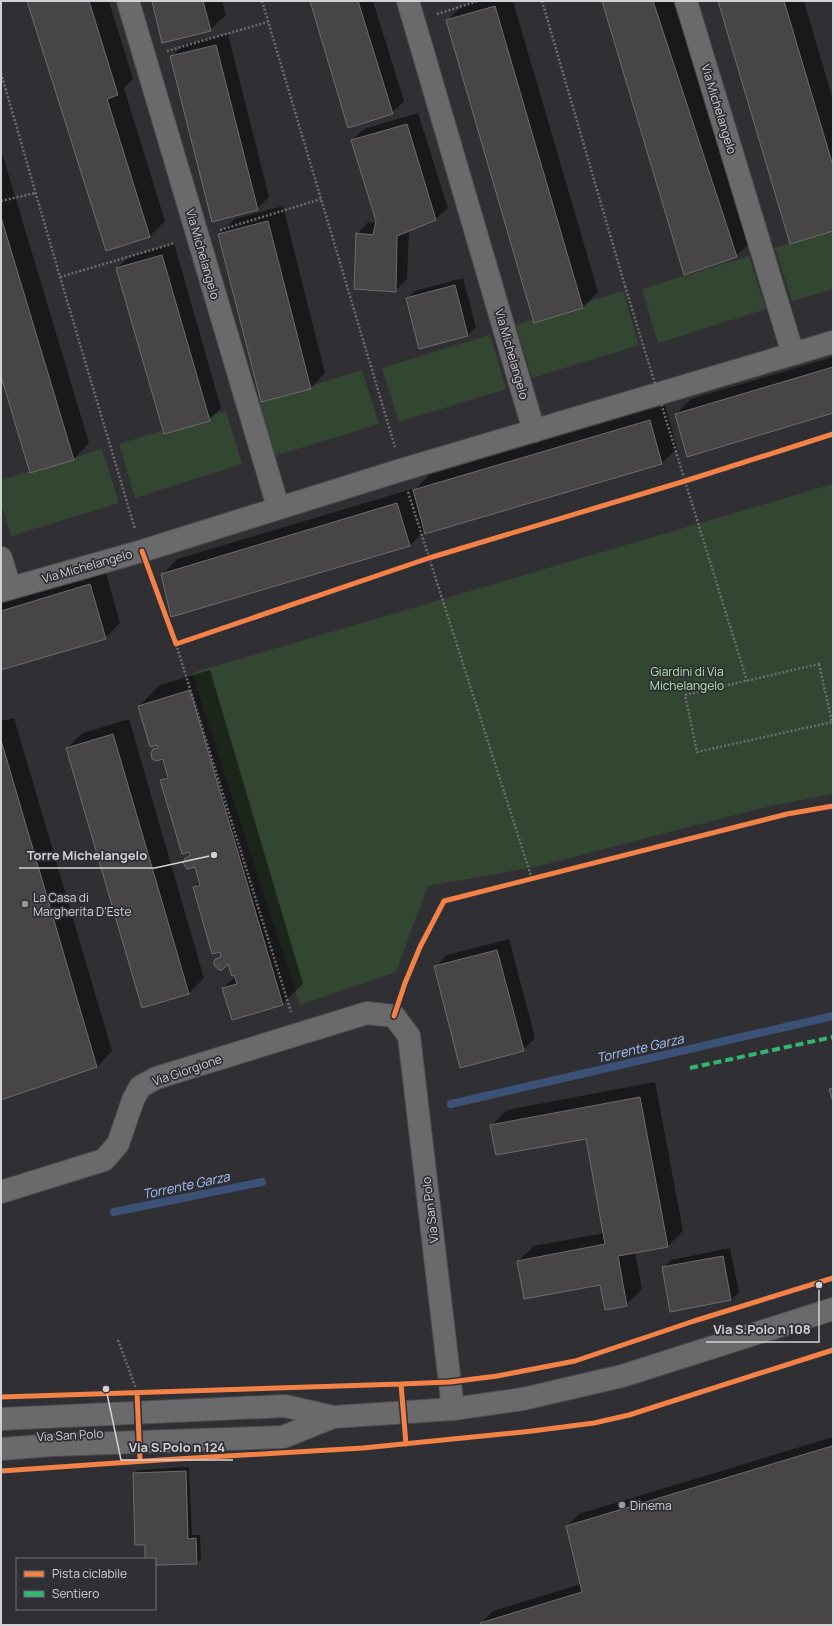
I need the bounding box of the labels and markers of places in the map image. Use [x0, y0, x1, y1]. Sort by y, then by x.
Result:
callout: Torre Michelangelo [19, 843, 155, 868]
place label: La Casa di Margherita D'Este [33, 889, 131, 920]
marker: La Casa di Margherita D'Este [20, 899, 30, 909]
callout: Via S.Polo n 108 [706, 1317, 819, 1342]
callout: Via S.Polo n 124 [121, 1435, 233, 1460]
place label: Dinema [630, 1497, 672, 1514]
marker: Dinema [617, 1500, 627, 1510]

